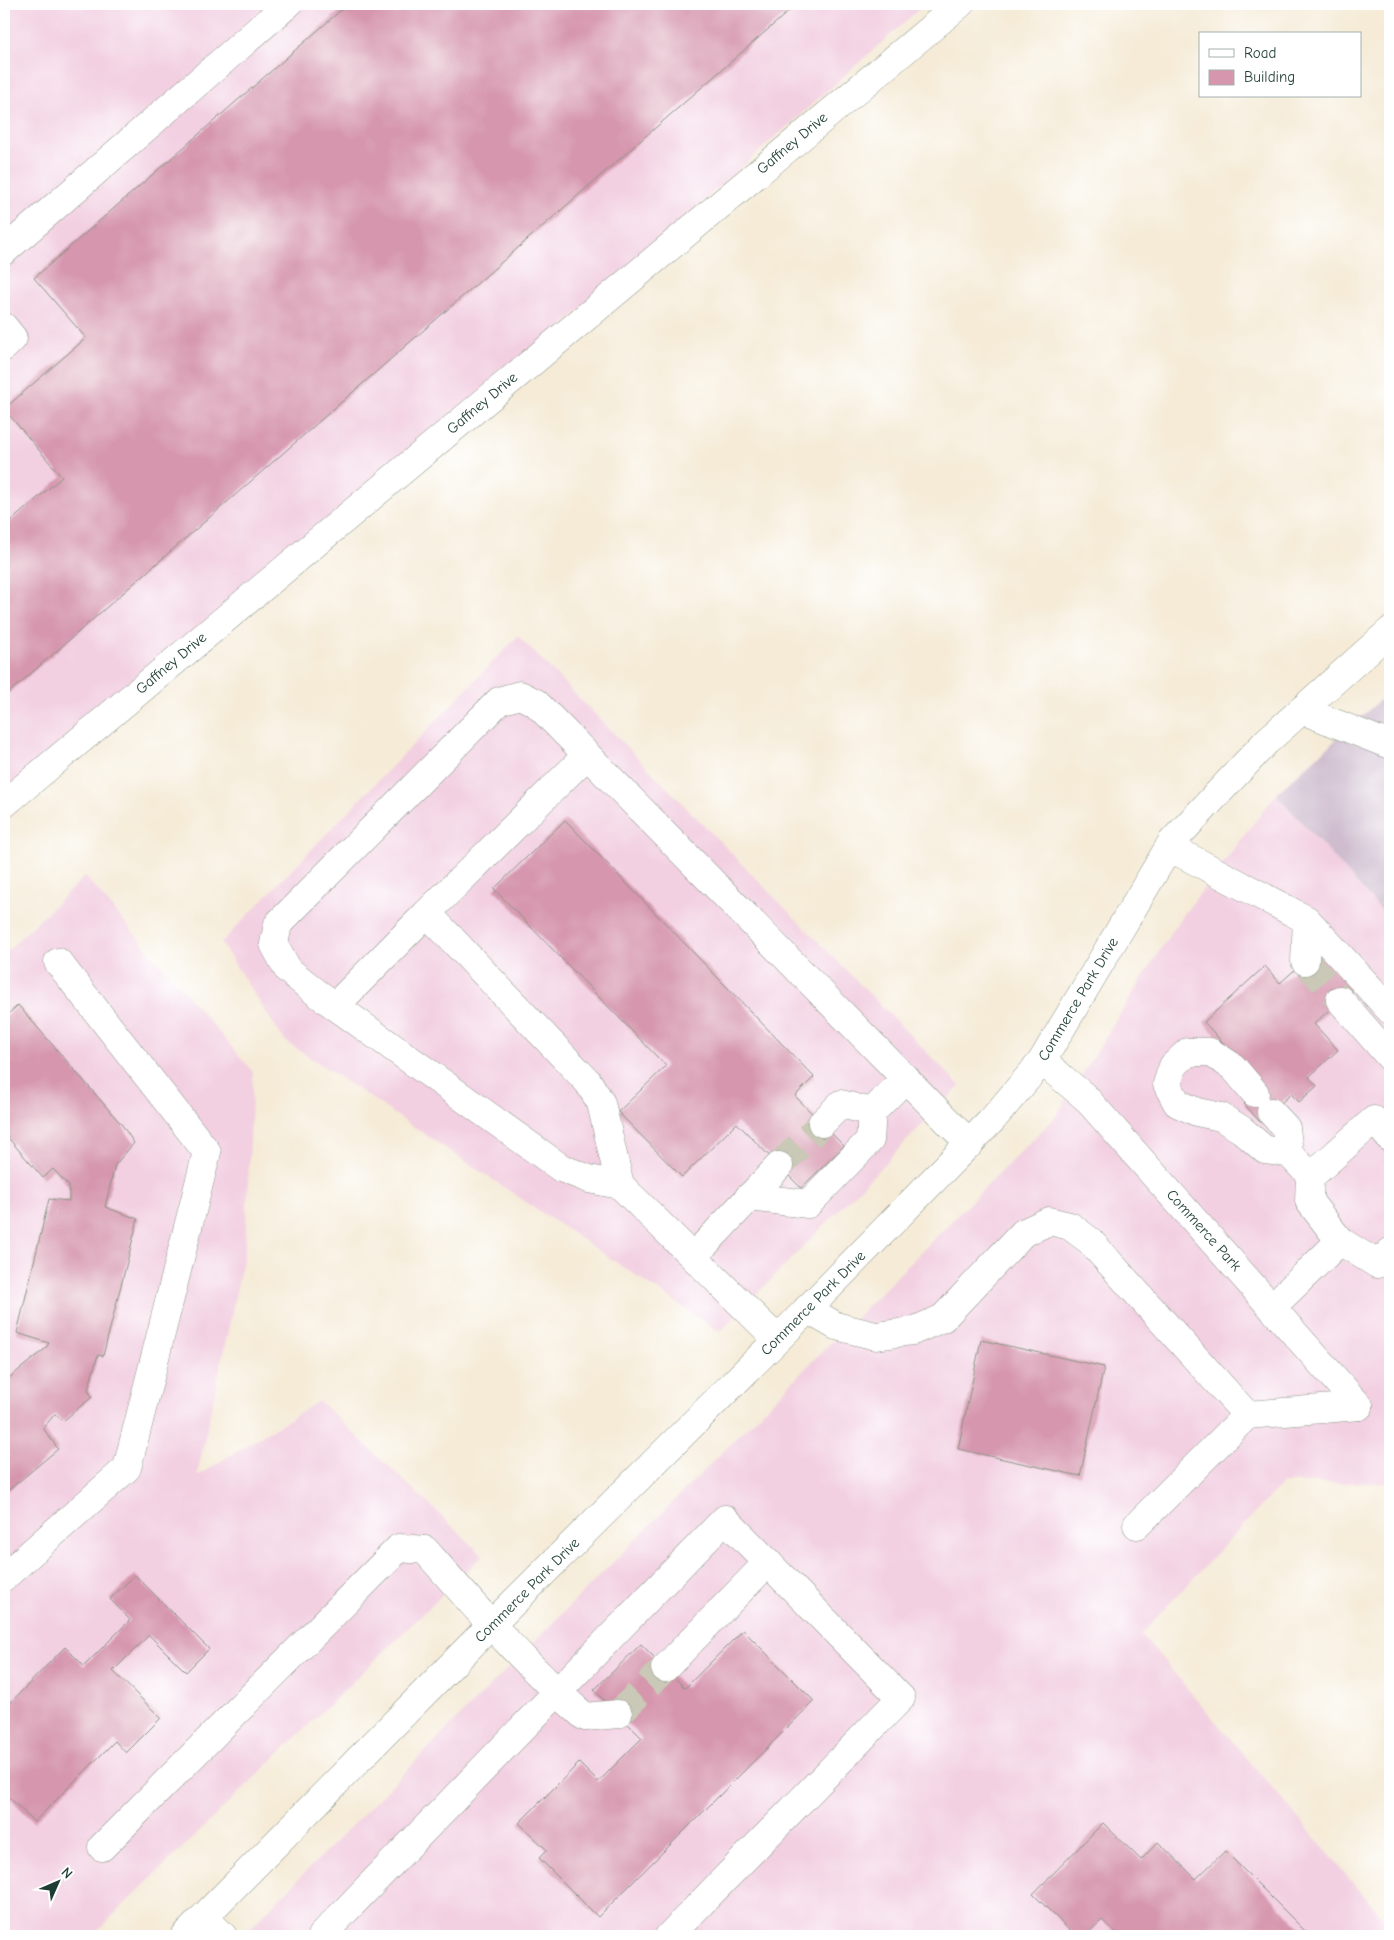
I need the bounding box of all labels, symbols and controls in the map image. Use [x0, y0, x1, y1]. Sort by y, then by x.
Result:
legend [1199, 32, 1362, 98]
text: Road [1244, 44, 1276, 62]
text: Building [1244, 68, 1295, 86]
street label: Gaffney Drive [753, 108, 831, 178]
street label: Gaffney Drive [443, 368, 521, 438]
street label: Gaffney Drive [132, 628, 210, 698]
street label: Commerce Park Drive [1034, 934, 1122, 1064]
street label: Commerce Park [1163, 1186, 1246, 1275]
street label: Commerce Park Drive [757, 1247, 869, 1359]
street label: Commerce Park Drive [471, 1534, 583, 1646]
north arrow [32, 1858, 82, 1908]
text: N [58, 1864, 76, 1882]

